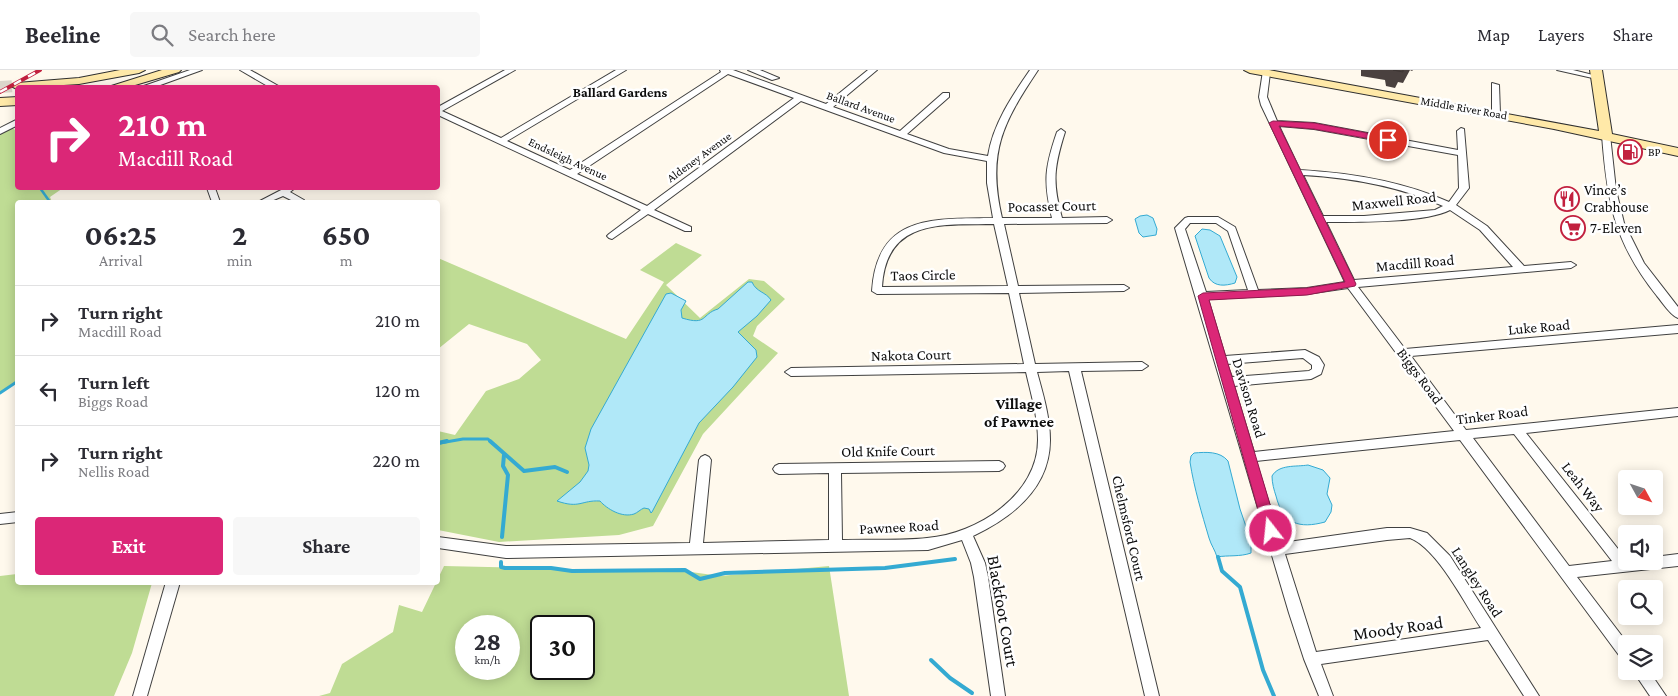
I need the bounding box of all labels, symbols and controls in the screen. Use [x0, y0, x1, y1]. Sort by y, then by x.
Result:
search box [130, 12, 480, 57]
text: Beeline [25, 21, 100, 48]
icon: search [148, 21, 176, 49]
text: Search here [188, 24, 276, 45]
text: Map [1477, 25, 1510, 45]
text: Layers [1538, 25, 1585, 45]
text: Share [1613, 25, 1653, 45]
district label: Ballard Gardens [573, 84, 668, 100]
street label: Ballard Avenue [825, 88, 897, 126]
street label: Middle River Road [1420, 93, 1509, 123]
icon: right [35, 105, 100, 170]
text: 210 m [118, 105, 207, 144]
pin [1367, 119, 1409, 161]
icon: arrive [1374, 126, 1402, 154]
street label: Aldeney Avenue [664, 129, 734, 185]
street label: Endsleigh Avenue [526, 135, 610, 183]
fuel station icon: BP [1617, 139, 1643, 165]
place label: BP [1648, 145, 1661, 159]
text: Macdill Road [118, 146, 233, 171]
place label: Vince’s Crabhouse [1584, 182, 1649, 215]
restaurant icon: Vince’s Crabhouse [1554, 186, 1580, 212]
street label: Maxwell Road [1351, 189, 1437, 213]
street label: Pocasset Court [1008, 197, 1097, 215]
supermarket icon: 7-Eleven [1560, 215, 1586, 241]
text: 06:25 [84, 218, 157, 251]
text: 2 [232, 218, 247, 251]
text: 650 [322, 218, 371, 251]
place label: 7-Eleven [1590, 220, 1642, 236]
text: Arrival [99, 252, 143, 269]
text: min [227, 252, 252, 269]
text: m [340, 252, 353, 269]
street label: Macdill Road [1375, 252, 1455, 274]
street label: Taos Circle [890, 266, 956, 284]
text: Turn right [78, 302, 163, 323]
icon: right [35, 307, 63, 335]
text: 210 m [375, 310, 420, 331]
street label: Luke Road [1507, 316, 1571, 338]
text: Macdill Road [78, 323, 162, 340]
street label: Biggs Road [1393, 345, 1446, 408]
street label: Nakota Court [871, 346, 952, 364]
street label: Davison Road [1229, 356, 1269, 440]
text: Turn left [78, 372, 150, 393]
icon: left [35, 377, 63, 405]
text: 120 m [375, 380, 420, 401]
text: Biggs Road [78, 393, 148, 410]
district label: Village of Pawnee [984, 395, 1054, 430]
street label: Tinker Road [1455, 403, 1529, 427]
text: Turn right [78, 442, 163, 463]
street label: Old Knife Court [841, 442, 936, 460]
icon: right [35, 447, 63, 475]
text: 220 m [372, 450, 420, 471]
street label: Leah Way [1558, 459, 1607, 516]
text: Nellis Road [78, 463, 150, 480]
north arrow [1618, 470, 1662, 515]
map controls [1618, 470, 1663, 680]
street label: Chelmsford Court [1109, 474, 1149, 583]
position arrow [1244, 504, 1296, 556]
button: Exit [35, 517, 223, 575]
button: Share [233, 517, 420, 575]
street label: Pawnee Road [859, 517, 939, 537]
button: sound [1618, 525, 1663, 570]
street label: Langley Road [1448, 544, 1506, 621]
street label: Blackfoot Court [983, 554, 1023, 669]
button: search [1618, 580, 1663, 625]
street label: Moody Road [1352, 612, 1445, 644]
speed limit sign: 30 [530, 615, 595, 680]
text: 28 [474, 628, 501, 655]
button: layers [1618, 635, 1663, 680]
text: km/h [475, 653, 500, 667]

